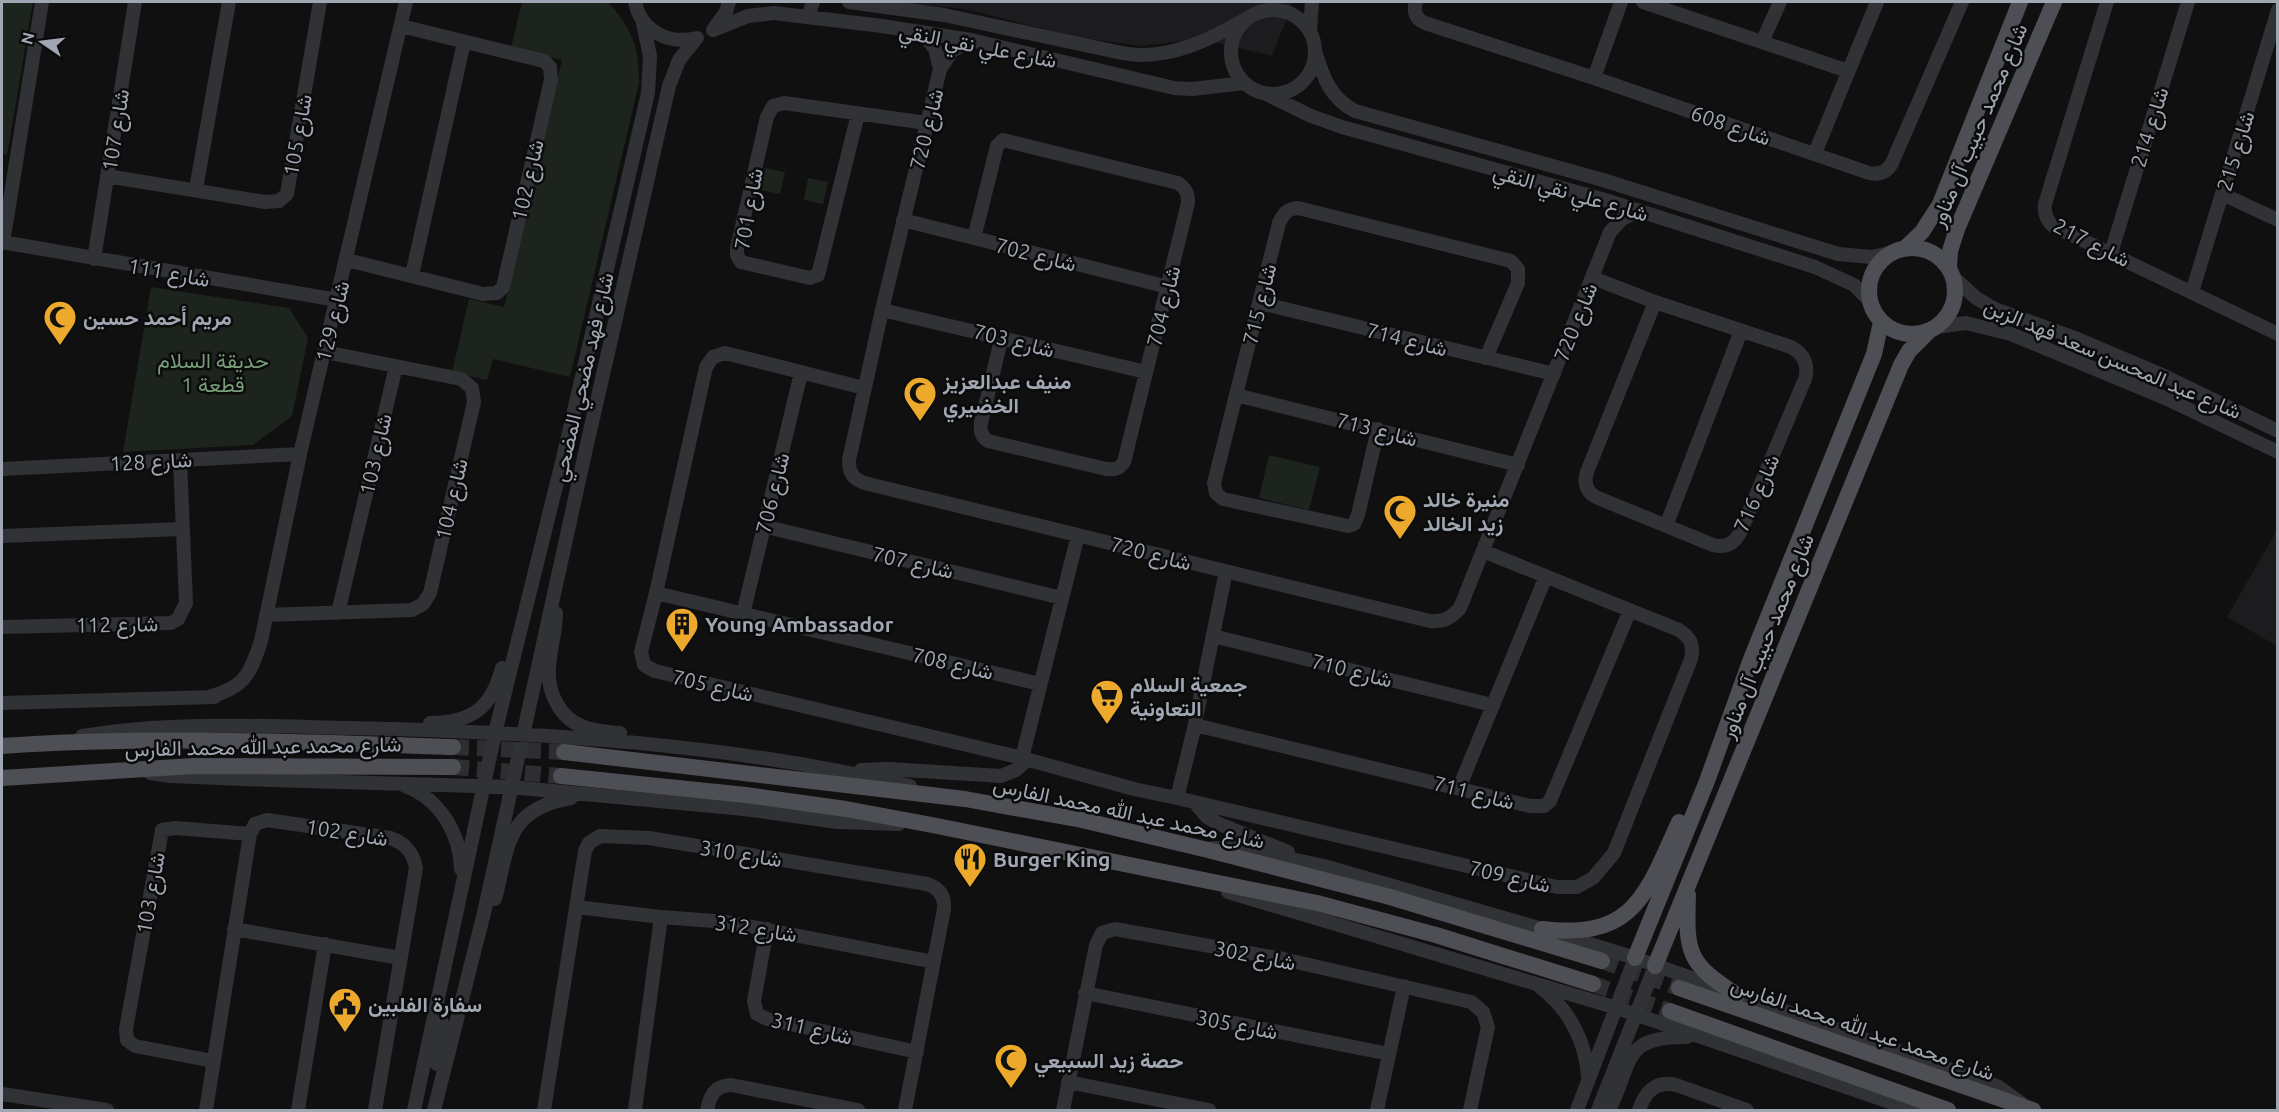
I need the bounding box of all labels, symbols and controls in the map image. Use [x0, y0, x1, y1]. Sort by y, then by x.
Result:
north arrow [12, 12, 72, 72]
street label: شارع علي نقي النقي [896, 18, 1059, 78]
street label: شارع محمد حبيب آل مناور [1924, 20, 2035, 232]
text: N [17, 30, 38, 46]
street label: شارع 214 [2125, 84, 2175, 171]
street label: شارع 720 [904, 86, 951, 173]
street label: شارع 107 [97, 87, 136, 173]
street label: شارع 105 [278, 92, 319, 178]
street label: شارع 608 [1687, 100, 1774, 153]
street label: شارع 215 [2211, 108, 2261, 195]
street label: شارع 102 [506, 137, 551, 224]
street label: شارع علي نقي النقي [1489, 158, 1651, 231]
street label: شارع 701 [729, 166, 770, 252]
street label: شارع 217 [2048, 213, 2134, 274]
street label: شارع 702 [992, 232, 1079, 279]
street label: شارع 111 [126, 253, 212, 294]
street label: شارع 715 [1237, 261, 1284, 348]
street label: شارع 704 [1141, 263, 1188, 350]
street label: شارع فهد مضحي المضحي [546, 270, 624, 485]
street label: شارع 129 [310, 278, 357, 365]
street label: شارع 720 [1548, 279, 1604, 366]
street label: شارع عبد المحسن سعد فهد الزبن [1980, 293, 2245, 426]
mosque icon: مريم أحمد حسين [42, 299, 78, 346]
place label: مريم أحمد حسين [83, 305, 232, 332]
street label: شارع 714 [1363, 317, 1450, 364]
street label: شارع 703 [970, 318, 1057, 365]
park label: حديقة السلام قطعة 1 [157, 348, 269, 396]
place label: منيف عبدالعزيز الخضيري [942, 369, 1072, 423]
mosque icon: منيف عبدالعزيز الخضيري [902, 375, 938, 422]
street label: شارع 713 [1333, 407, 1420, 454]
street label: شارع 103 [354, 411, 399, 498]
street label: شارع 128 [109, 447, 193, 478]
street label: شارع 706 [750, 450, 797, 537]
street label: شارع 716 [1728, 450, 1787, 537]
street label: شارع 104 [430, 456, 475, 543]
place label: منيرة خالد زيد الخالد [1423, 487, 1509, 537]
mosque icon: منيرة خالد زيد الخالد [1382, 493, 1418, 540]
street label: شارع محمد حبيب آل مناور [1714, 530, 1821, 744]
street label: شارع 720 [1107, 531, 1194, 578]
street label: شارع 707 [869, 541, 956, 586]
building icon: Young Ambassador [664, 606, 700, 653]
street label: شارع 112 [75, 611, 159, 640]
place label: Young Ambassador [705, 612, 894, 636]
street label: شارع 708 [909, 642, 996, 687]
street label: شارع 710 [1308, 648, 1395, 695]
street label: شارع 705 [669, 664, 756, 709]
place label: جمعية السلام التعاونية [1130, 672, 1247, 722]
supermarket icon: جمعية السلام التعاونية [1089, 678, 1125, 725]
street label: شارع محمد عبد الله محمد الفارس [124, 732, 402, 763]
street label: شارع 711 [1430, 770, 1517, 817]
street label: شارع محمد عبد الله محمد الفارس [991, 771, 1267, 855]
street label: شارع 102 [304, 814, 390, 853]
street label: شارع 310 [698, 835, 784, 874]
restaurant icon: Burger King [952, 841, 988, 888]
place label: Burger King [993, 847, 1110, 871]
street label: شارع 103 [131, 850, 172, 936]
street label: شارع 709 [1466, 855, 1553, 900]
street label: شارع 312 [713, 910, 799, 949]
street label: شارع 302 [1212, 935, 1298, 978]
street label: شارع محمد عبد الله محمد الفارس [1727, 972, 1998, 1087]
public building icon: سفارة الفلبين [327, 986, 363, 1033]
place label: سفارة الفلبين [368, 992, 482, 1018]
street label: شارع 305 [1194, 1004, 1280, 1047]
street label: شارع 311 [768, 1007, 855, 1052]
mosque icon: حصة زيد السبيعي [993, 1042, 1029, 1089]
place label: حصة زيد السبيعي [1034, 1048, 1183, 1078]

